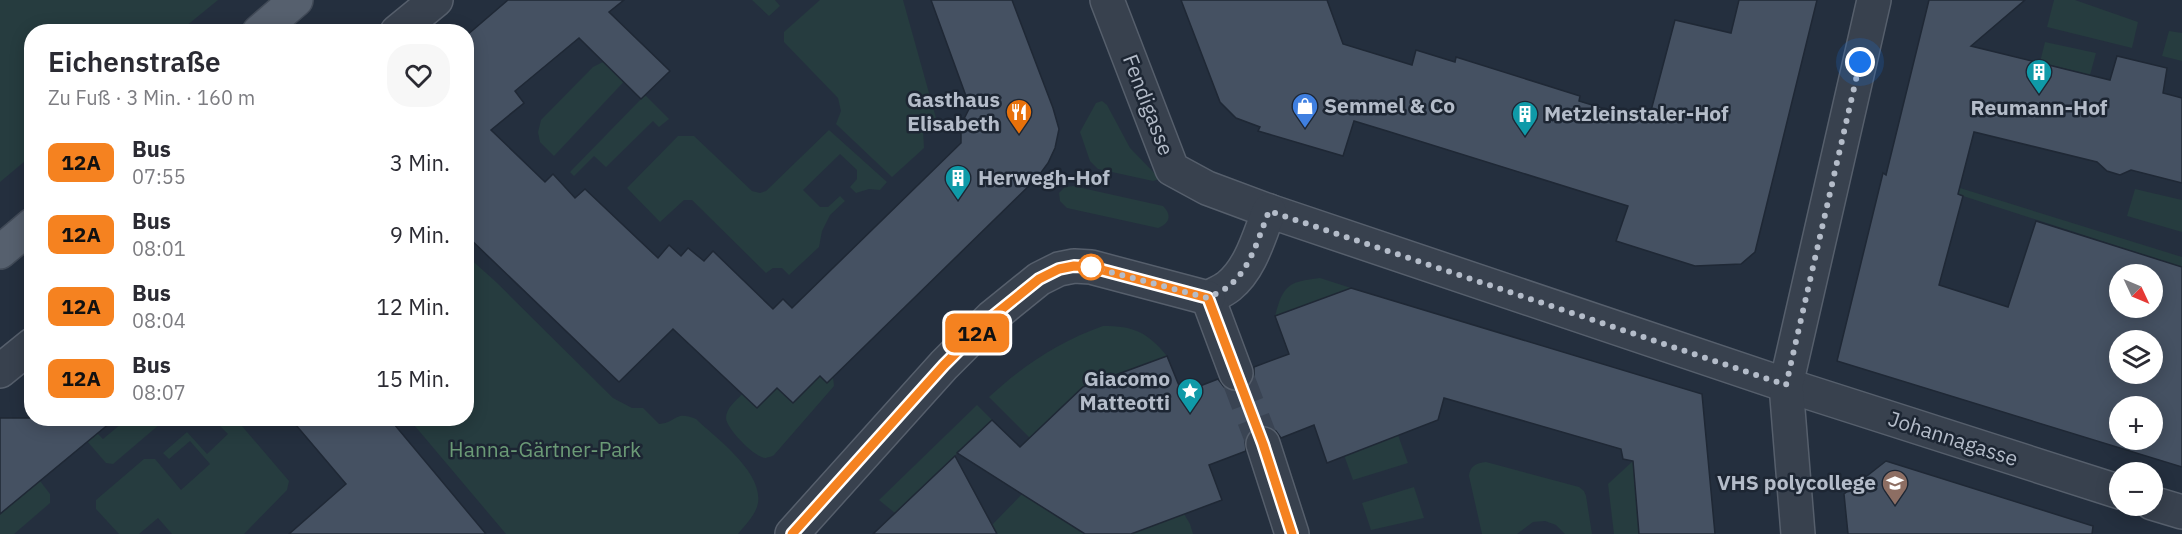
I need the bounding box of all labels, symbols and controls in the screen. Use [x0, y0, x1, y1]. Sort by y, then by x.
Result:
text: Eichenstraße [48, 43, 221, 80]
button: heart [387, 44, 450, 107]
your location [1845, 47, 1875, 77]
street label: Fendigasse [1117, 50, 1181, 159]
building icon: Reumann-Hof [2024, 57, 2054, 95]
text: Zu Fuß · 3 Min. · 160 m [48, 84, 255, 111]
place label: Gasthaus Elisabeth [907, 85, 1000, 137]
shop icon: Semmel & Co [1290, 91, 1320, 129]
place label: Semmel & Co [1324, 91, 1455, 119]
place label: Reumann-Hof [1971, 93, 2108, 121]
restaurant icon: Gasthaus Elisabeth [1004, 97, 1034, 135]
building icon: Metzleinstaler-Hof [1510, 99, 1540, 137]
place label: Metzleinstaler-Hof [1544, 99, 1729, 127]
text: Bus [132, 134, 171, 163]
text: 12A [61, 148, 101, 176]
text: 3 Min. [390, 148, 450, 177]
text: 07:55 [132, 163, 186, 190]
building icon: Herwegh-Hof [943, 163, 973, 201]
place label: Herwegh-Hof [978, 163, 1110, 191]
text: Bus [132, 206, 171, 235]
text: 12A [61, 220, 101, 248]
text: 9 Min. [390, 220, 450, 249]
text: 08:01 [132, 235, 186, 262]
unlabelled marker [1078, 254, 1104, 280]
north arrow [2109, 264, 2163, 318]
map controls [2109, 264, 2163, 516]
text: Bus [132, 278, 171, 307]
text: 12A [61, 292, 101, 320]
text: 12 Min. [377, 292, 450, 321]
text: 08:04 [132, 307, 186, 334]
line badge: 12A [942, 314, 1012, 352]
text: 12A [957, 319, 997, 347]
button: layers [2109, 330, 2163, 384]
text: Bus [132, 350, 171, 379]
text: 12A [61, 364, 101, 392]
text: 15 Min. [377, 364, 450, 393]
place label: Giacomo Matteotti [1080, 364, 1170, 416]
place icon: Giacomo Matteotti [1175, 376, 1205, 414]
text: 08:07 [132, 379, 186, 406]
button: + [2109, 396, 2163, 450]
street label: Johannagasse [1885, 404, 2022, 472]
park label: Hanna-Gärtner-Park [449, 435, 641, 463]
button: − [2109, 462, 2163, 516]
place label: VHS polycollege [1717, 468, 1876, 496]
school or university icon: VHS polycollege [1880, 468, 1910, 506]

